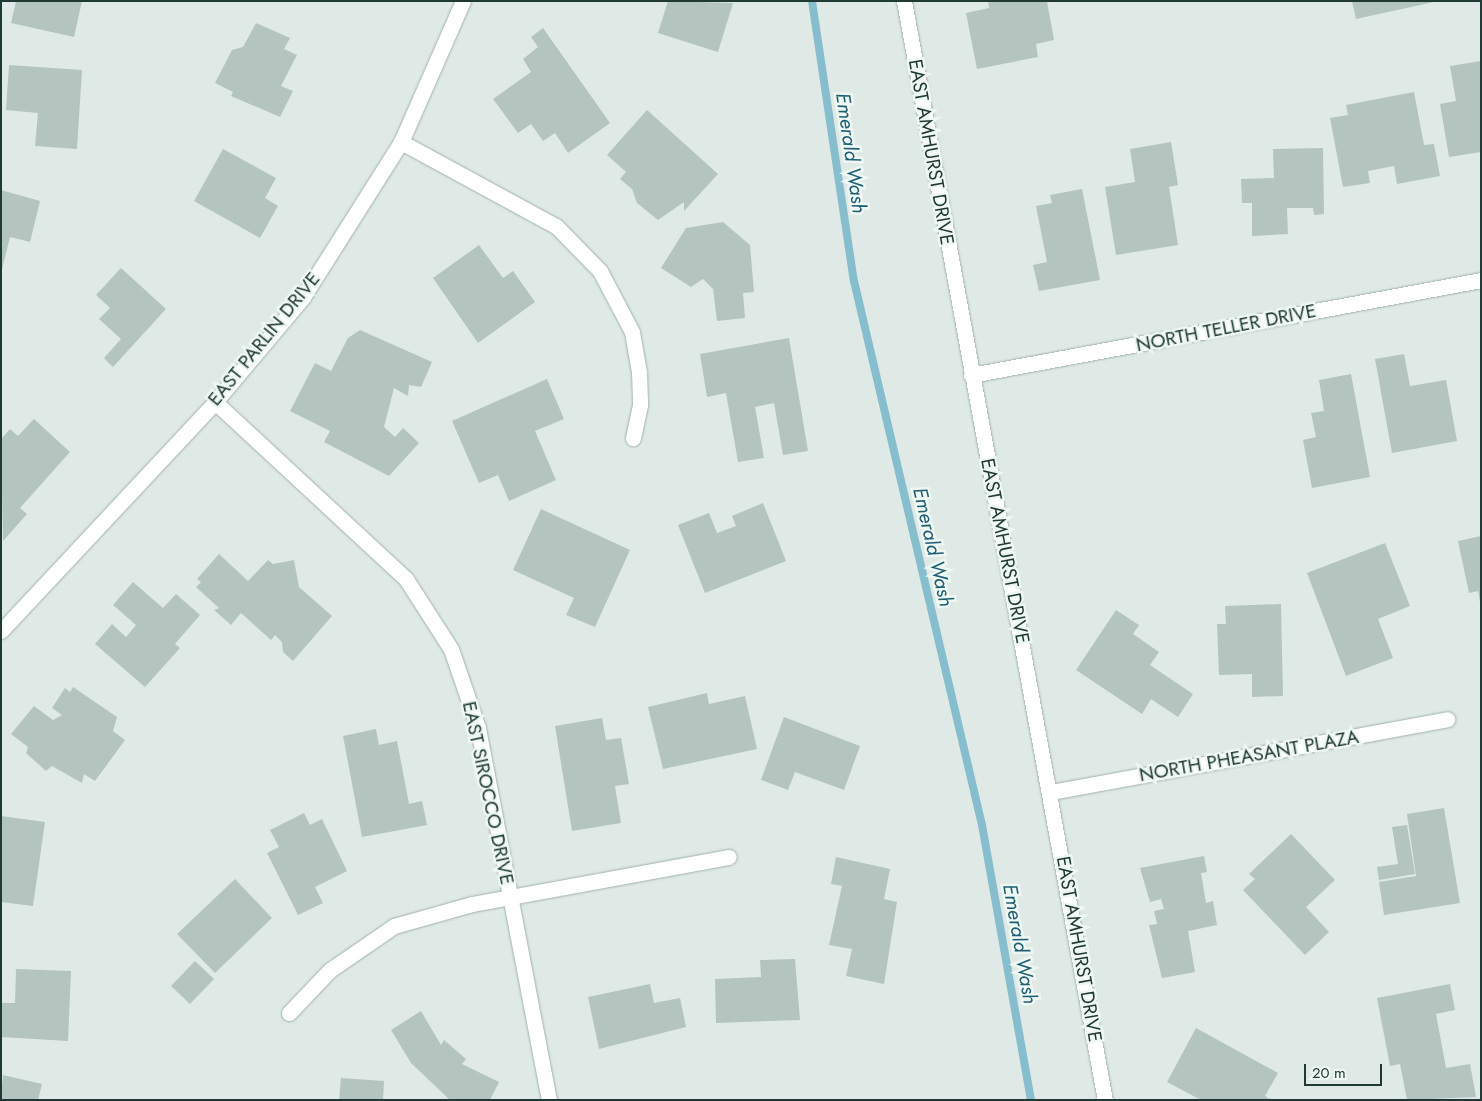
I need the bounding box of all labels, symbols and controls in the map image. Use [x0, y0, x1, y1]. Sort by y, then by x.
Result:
street label: EAST AMHURST DRIVE [903, 57, 959, 247]
water label: Emerald Wash [831, 91, 871, 215]
street label: EAST PARLIN DRIVE [203, 268, 325, 410]
street label: NORTH TELLER DRIVE [1134, 299, 1318, 357]
street label: EAST AMHURST DRIVE [976, 456, 1034, 646]
water label: Emerald Wash [908, 485, 958, 609]
street label: EAST SIROCCO DRIVE [457, 699, 519, 887]
street label: NORTH PHEASANT PLAZA [1137, 725, 1361, 787]
street label: EAST AMHURST DRIVE [1051, 854, 1107, 1044]
water label: Emerald Wash [998, 882, 1042, 1006]
scale bar [1307, 1054, 1384, 1086]
text: 20 m [1312, 1062, 1346, 1084]

